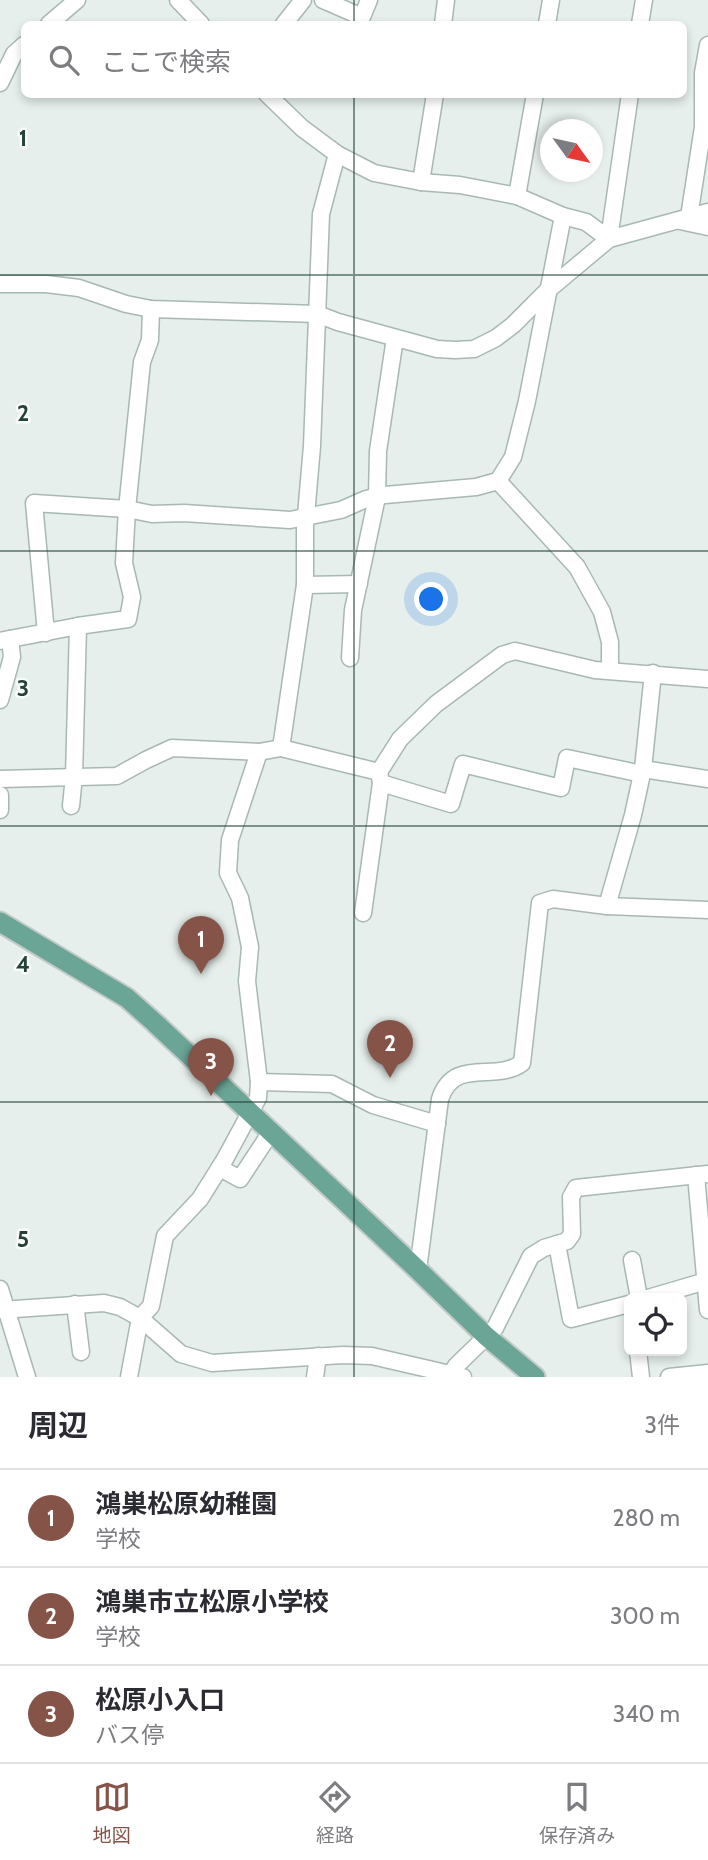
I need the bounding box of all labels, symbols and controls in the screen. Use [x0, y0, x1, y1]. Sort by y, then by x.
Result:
search box [21, 21, 687, 98]
icon: search [45, 41, 83, 79]
text: ここで検索 [101, 46, 231, 78]
north arrow [540, 119, 603, 182]
text: 1 [19, 124, 27, 152]
text: 2 [17, 399, 29, 427]
your location [414, 582, 448, 616]
text: 3 [17, 674, 29, 702]
pin: 1 [178, 916, 224, 974]
text: 4 [16, 950, 30, 978]
pin: 2 [367, 1020, 413, 1078]
pin: 3 [188, 1038, 234, 1096]
text: 5 [17, 1225, 29, 1253]
map controls [624, 1293, 687, 1356]
button: locate [624, 1293, 687, 1356]
text: 周辺 [28, 1407, 88, 1444]
text: 3件 [645, 1411, 680, 1439]
text: 鴻巣松原幼稚園 [95, 1488, 277, 1520]
text: 1 [47, 1504, 55, 1532]
text: 280 m [613, 1504, 680, 1532]
text: 学校 [95, 1525, 141, 1553]
text: 鴻巣市立松原小学校 [95, 1586, 329, 1618]
text: 2 [45, 1602, 57, 1630]
text: 300 m [610, 1602, 680, 1630]
text: 学校 [95, 1623, 141, 1651]
text: 松原小入口 [95, 1684, 225, 1716]
text: 3 [45, 1700, 57, 1728]
text: 340 m [613, 1700, 680, 1728]
text: バス停 [95, 1721, 164, 1749]
tab: 地図 [93, 1778, 131, 1847]
tab: 経路 [316, 1778, 354, 1847]
tab: 保存済み [539, 1778, 615, 1847]

